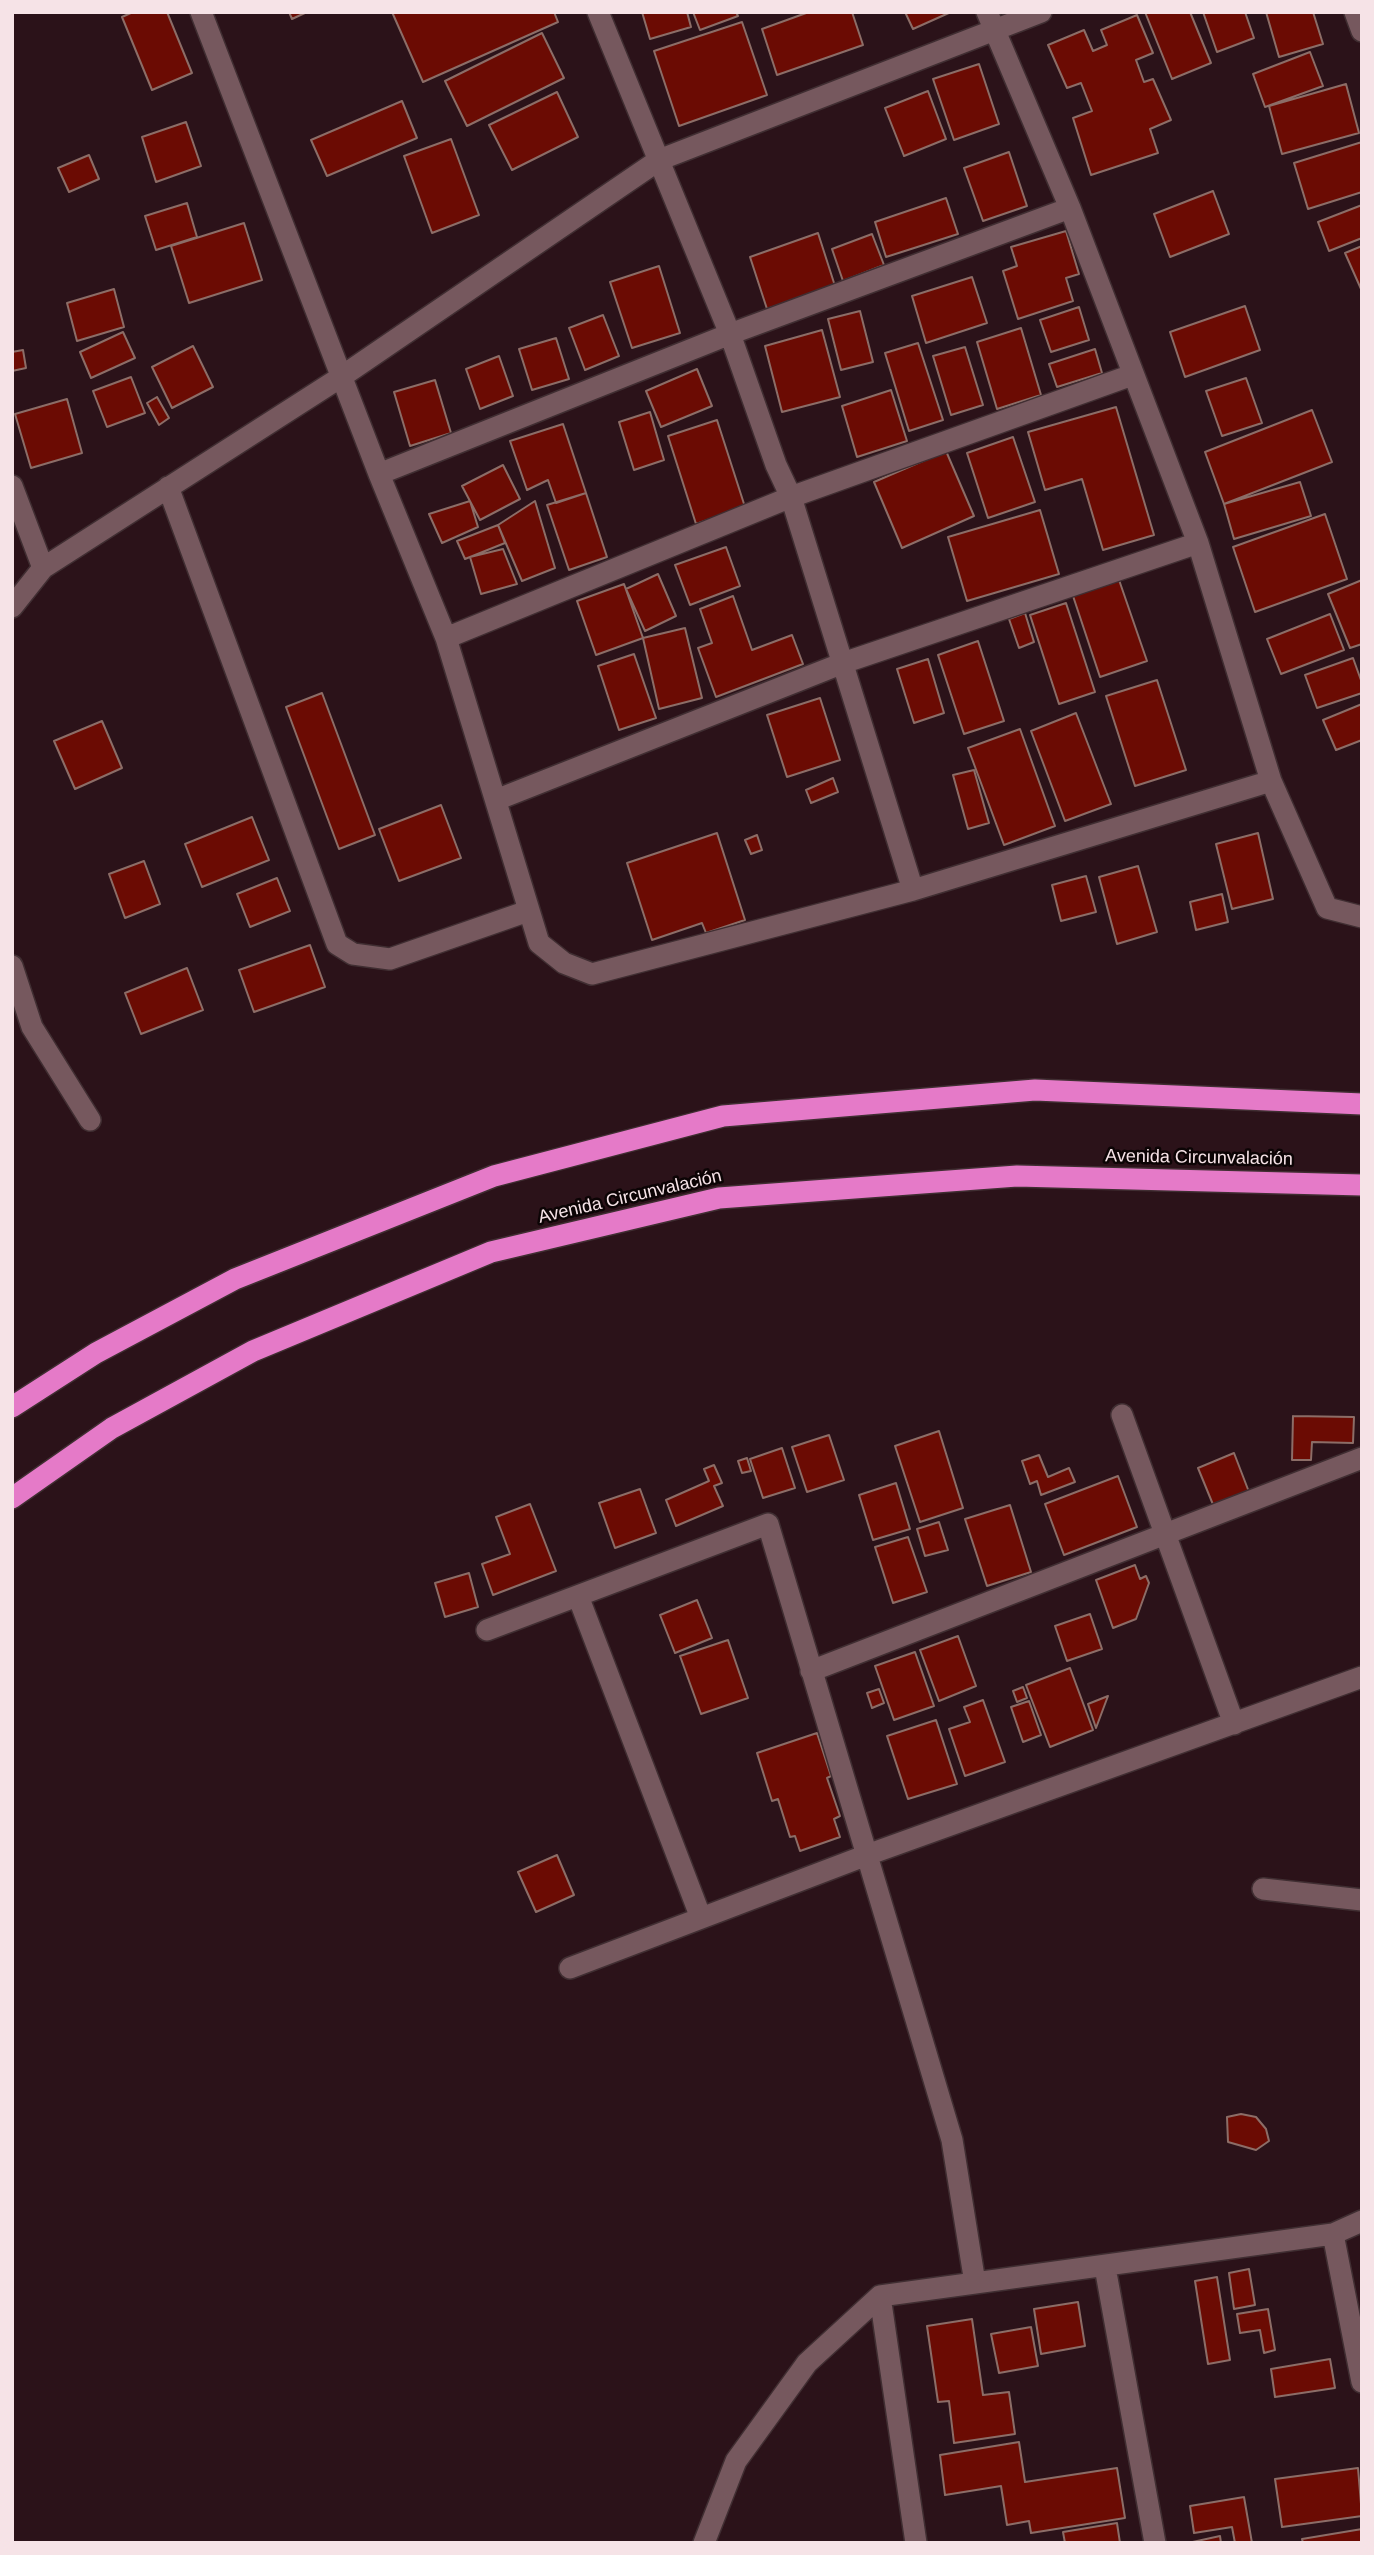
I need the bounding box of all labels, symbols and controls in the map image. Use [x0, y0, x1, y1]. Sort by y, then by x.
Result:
street label: Avenida Circunvalación [1105, 1146, 1293, 1170]
street label: Avenida Circunvalación [536, 1165, 724, 1229]

